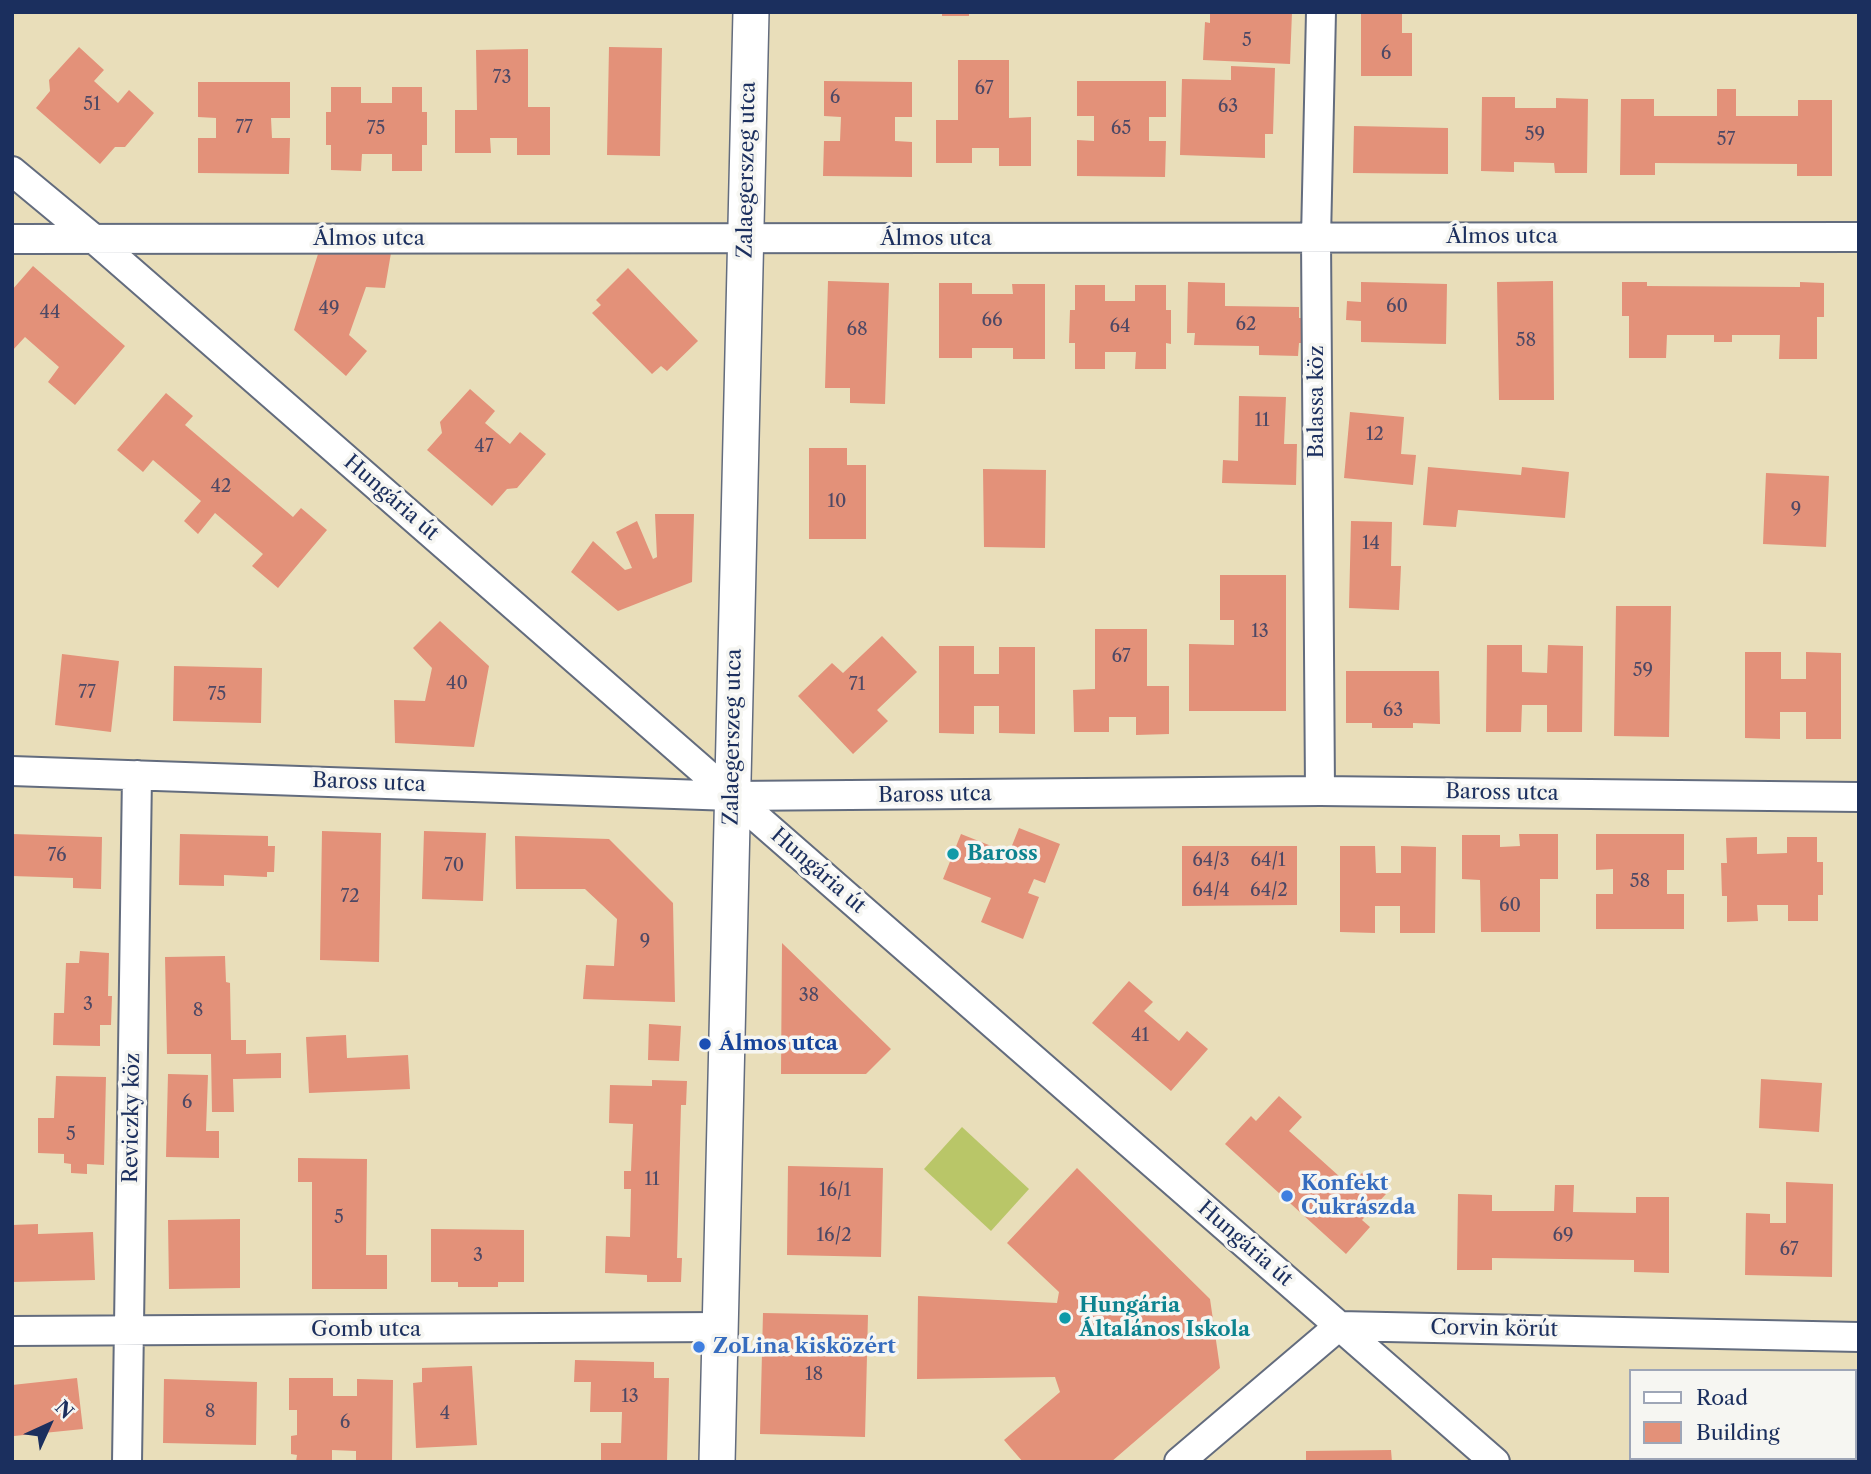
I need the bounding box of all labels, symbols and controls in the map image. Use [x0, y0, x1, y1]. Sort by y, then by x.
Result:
house number: 5 [1242, 30, 1252, 52]
house number: 6 [1381, 43, 1391, 65]
house number: 73 [493, 67, 511, 89]
house number: 67 [974, 78, 994, 100]
street label: Zalaegerszeg utca [733, 81, 761, 259]
house number: 6 [830, 87, 840, 109]
house number: 51 [83, 94, 101, 116]
house number: 63 [1218, 96, 1238, 118]
house number: 77 [235, 117, 253, 139]
house number: 75 [367, 118, 385, 140]
house number: 65 [1111, 118, 1131, 140]
house number: 59 [1525, 124, 1545, 146]
house number: 57 [1717, 129, 1735, 151]
street label: Álmos utca [1446, 224, 1558, 250]
street label: Álmos utca [313, 226, 425, 252]
street label: Álmos utca [880, 226, 992, 252]
house number: 60 [1386, 296, 1408, 318]
house number: 49 [319, 298, 339, 320]
house number: 44 [40, 302, 60, 324]
house number: 66 [981, 310, 1003, 332]
house number: 62 [1236, 314, 1256, 336]
house number: 64 [1110, 316, 1130, 338]
house number: 68 [846, 319, 868, 341]
house number: 58 [1516, 330, 1536, 352]
street label: Balassa köz [1304, 345, 1330, 459]
house number: 11 [1254, 410, 1270, 432]
house number: 12 [1366, 424, 1384, 446]
house number: 47 [474, 436, 494, 458]
street label: Hungária út [338, 450, 444, 546]
house number: 42 [211, 476, 231, 498]
house number: 10 [828, 491, 846, 513]
house number: 9 [1791, 499, 1801, 521]
house number: 14 [1362, 533, 1380, 555]
house number: 13 [1251, 621, 1269, 643]
house number: 67 [1111, 646, 1131, 668]
street label: Zalaegerszeg utca [719, 648, 747, 826]
house number: 59 [1633, 660, 1653, 682]
house number: 40 [446, 673, 468, 695]
house number: 71 [849, 674, 865, 696]
house number: 77 [78, 682, 96, 704]
house number: 75 [208, 684, 226, 706]
house number: 63 [1383, 700, 1403, 722]
street label: Baross utca [312, 768, 426, 798]
street label: Baross utca [1445, 779, 1559, 807]
street label: Baross utca [878, 781, 992, 809]
street label: Hungária út [765, 823, 871, 919]
place label: Baross [967, 841, 1038, 867]
house number: 76 [47, 845, 67, 867]
marker: Baross [945, 846, 961, 862]
house number: 64/3 [1192, 850, 1230, 872]
house number: 64/1 [1250, 850, 1286, 872]
house number: 70 [444, 855, 464, 877]
house number: 58 [1630, 871, 1650, 893]
house number: 64/4 [1192, 880, 1230, 902]
house number: 64/2 [1250, 880, 1288, 902]
house number: 72 [340, 886, 360, 908]
house number: 60 [1499, 895, 1521, 917]
house number: 9 [640, 931, 650, 953]
house number: 38 [799, 985, 819, 1007]
house number: 3 [83, 994, 93, 1016]
house number: 8 [193, 1000, 203, 1022]
house number: 41 [1131, 1025, 1149, 1047]
place label: Álmos utca [719, 1031, 838, 1057]
marker: Álmos utca [697, 1036, 713, 1052]
street label: Reviczky köz [118, 1053, 146, 1183]
house number: 6 [182, 1092, 192, 1114]
house number: 5 [66, 1124, 76, 1146]
house number: 11 [644, 1169, 660, 1191]
place label: Konfekt Cukrászda [1301, 1171, 1416, 1221]
house number: 16/1 [819, 1180, 851, 1202]
marker: Konfekt Cukrászda [1279, 1188, 1295, 1204]
street label: Hungária út [1192, 1196, 1298, 1292]
house number: 5 [334, 1207, 344, 1229]
house number: 16/2 [817, 1225, 851, 1247]
house number: 69 [1552, 1225, 1574, 1247]
house number: 67 [1779, 1239, 1799, 1261]
house number: 3 [473, 1245, 483, 1267]
place label: Hungária Általános Iskola [1079, 1293, 1250, 1343]
marker: Hungária Általános Iskola [1057, 1310, 1073, 1326]
street label: Corvin körút [1430, 1315, 1558, 1343]
street label: Gomb utca [311, 1317, 421, 1343]
place label: ZoLina kisközért [713, 1334, 896, 1360]
marker: ZoLina kisközért [691, 1339, 707, 1355]
house number: 18 [805, 1364, 823, 1386]
legend [1630, 1369, 1857, 1460]
text: Road [1696, 1385, 1748, 1410]
house number: 13 [621, 1386, 639, 1408]
north arrow [14, 1390, 84, 1460]
text: N [50, 1396, 78, 1424]
house number: 8 [205, 1401, 215, 1423]
house number: 4 [440, 1403, 450, 1425]
house number: 6 [340, 1412, 350, 1434]
text: Building [1696, 1420, 1780, 1445]

